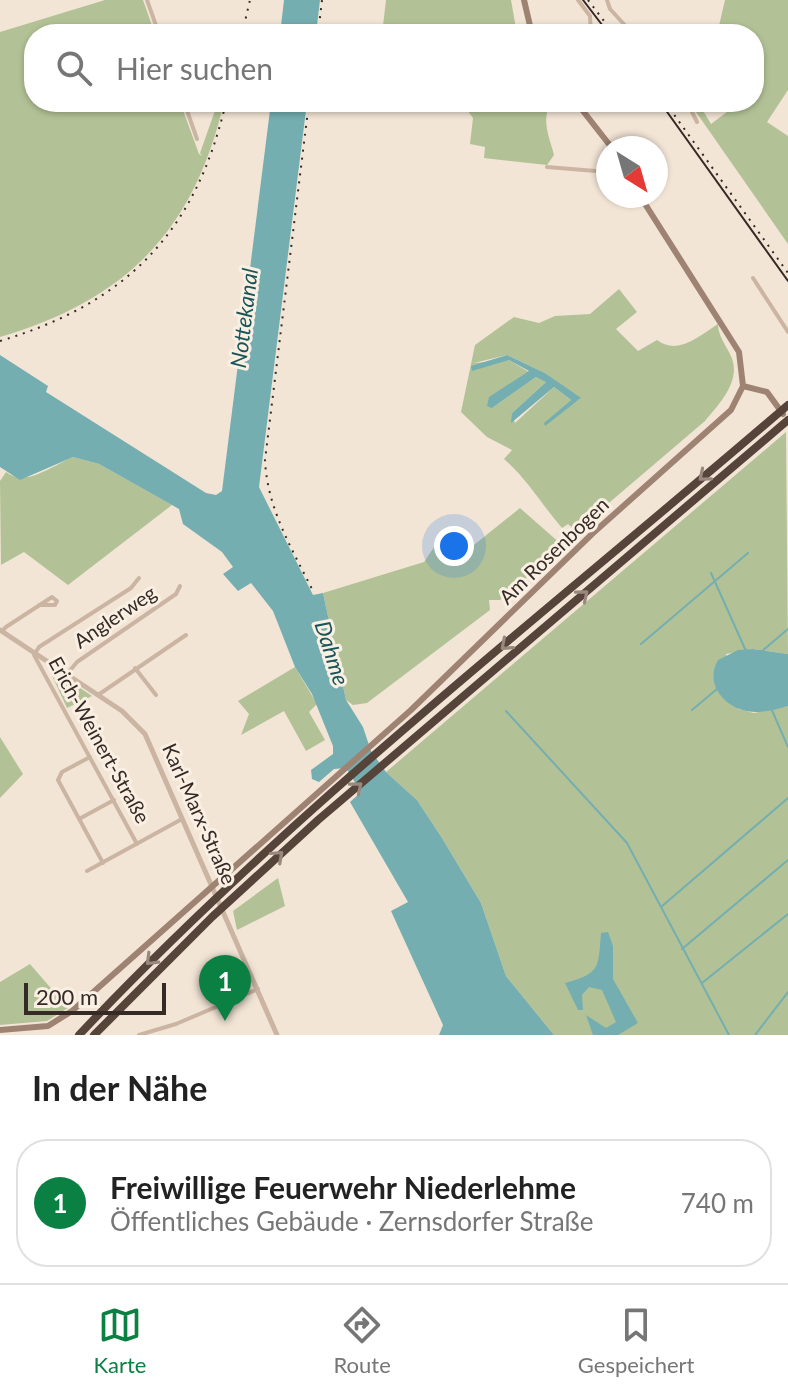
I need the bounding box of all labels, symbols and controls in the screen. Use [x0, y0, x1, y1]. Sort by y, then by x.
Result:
search box [24, 24, 764, 112]
icon: search [52, 46, 96, 90]
text: Hier suchen [116, 50, 273, 86]
north arrow [596, 136, 668, 208]
water label: Nottekanal [224, 267, 263, 369]
one-way arrow [699, 466, 714, 481]
street label: Am Rosenbogen [493, 492, 613, 609]
your location [434, 526, 474, 566]
street label: Anglerweg [69, 580, 160, 652]
one-way arrow [574, 590, 588, 605]
water label: Dahme [309, 617, 356, 688]
one-way arrow [501, 635, 516, 650]
street label: Erich-Weinert-Straße [44, 652, 156, 827]
street label: Karl-Marx-Straße [158, 739, 242, 888]
one-way arrow [347, 782, 362, 797]
one-way arrow [268, 852, 283, 866]
one-way arrow [146, 951, 160, 966]
pin: 1 [199, 955, 251, 1021]
scale bar [24, 979, 166, 1015]
text: 200 m [36, 983, 98, 1010]
text: In der Nähe [32, 1067, 207, 1108]
text: Freiwillige Feuerwehr Niederlehme [110, 1169, 576, 1205]
text: 1 [52, 1187, 68, 1219]
text: 740 m [681, 1187, 754, 1219]
text: Öffentliches Gebäude · Zernsdorfer Straße [110, 1205, 593, 1237]
tab: Karte [94, 1303, 146, 1378]
tab: Route [334, 1303, 391, 1378]
tab: Gespeichert [578, 1303, 694, 1378]

